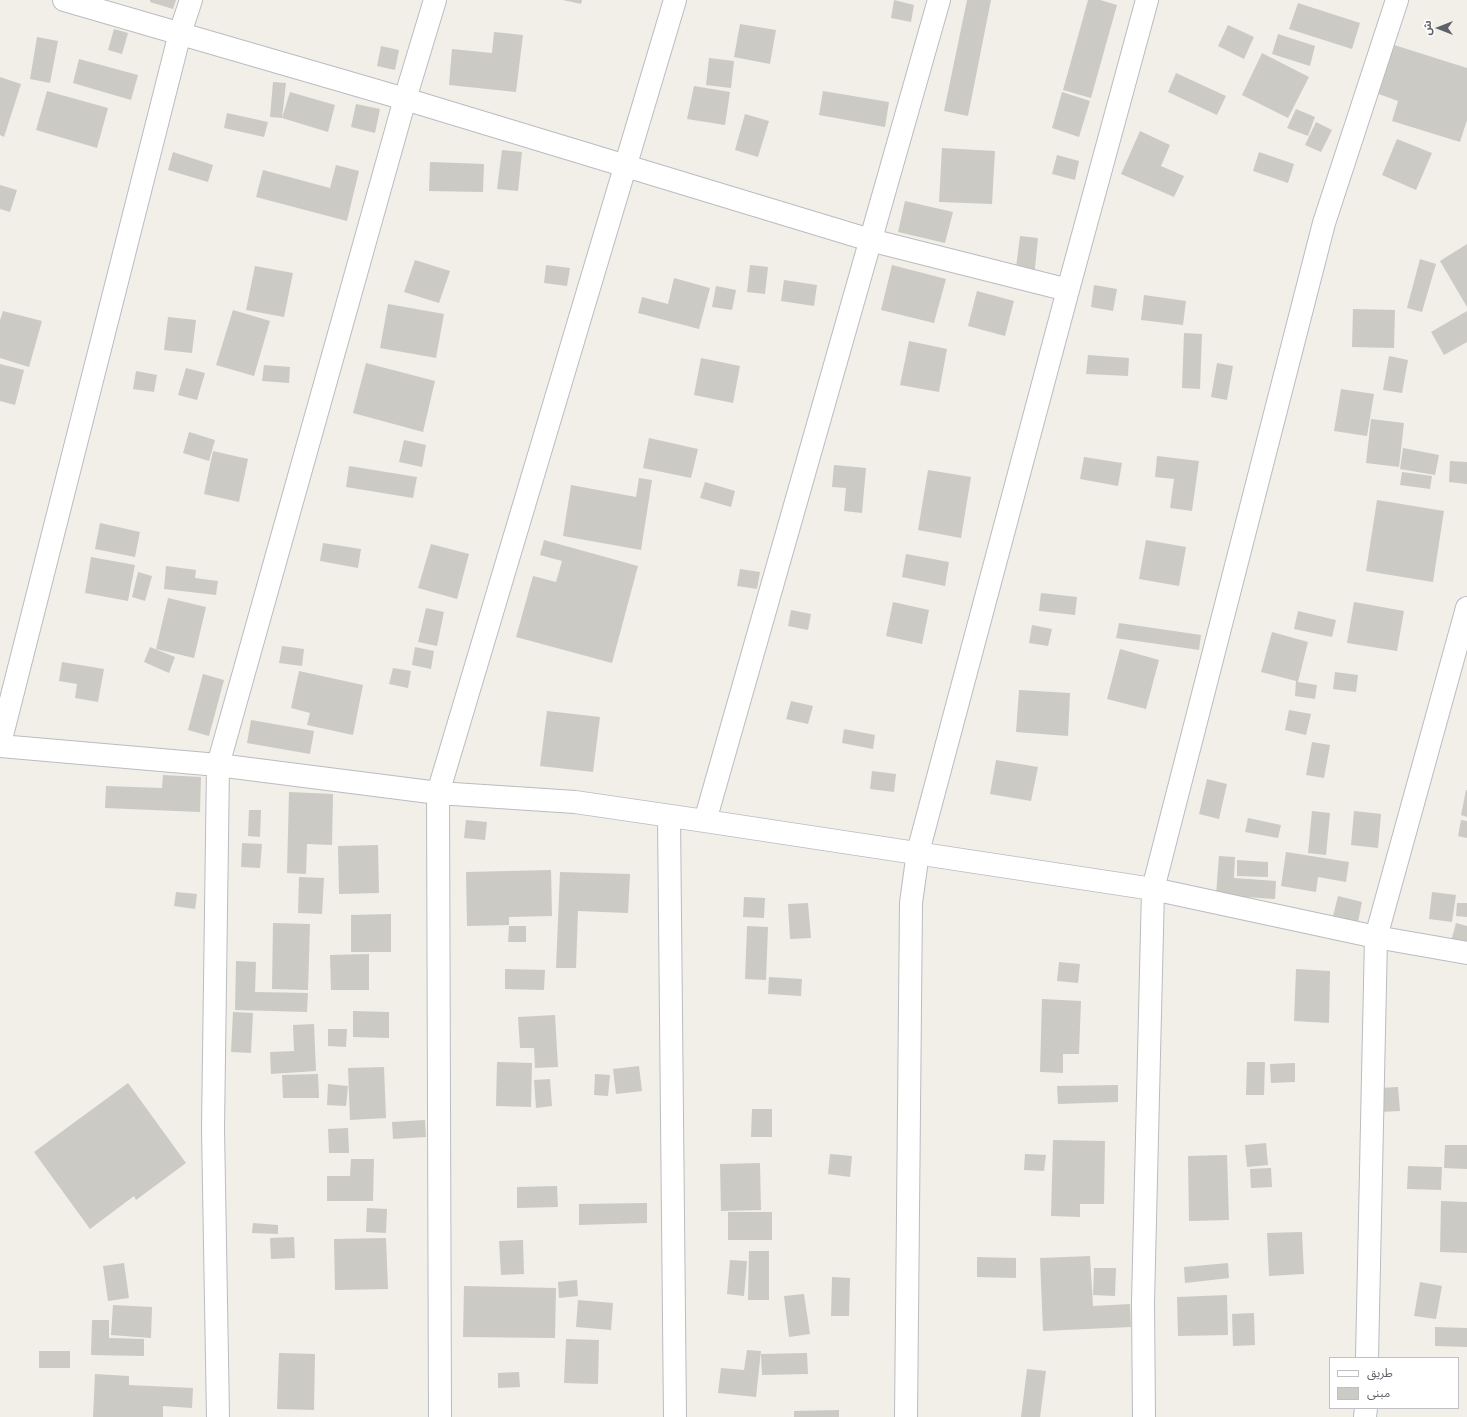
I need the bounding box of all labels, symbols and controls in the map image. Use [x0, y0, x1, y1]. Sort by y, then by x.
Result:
north arrow [1419, 8, 1459, 48]
text: ش [1421, 20, 1433, 36]
legend [1329, 1357, 1459, 1409]
text: طريق [1367, 1366, 1393, 1380]
text: مبنى [1367, 1386, 1390, 1400]

